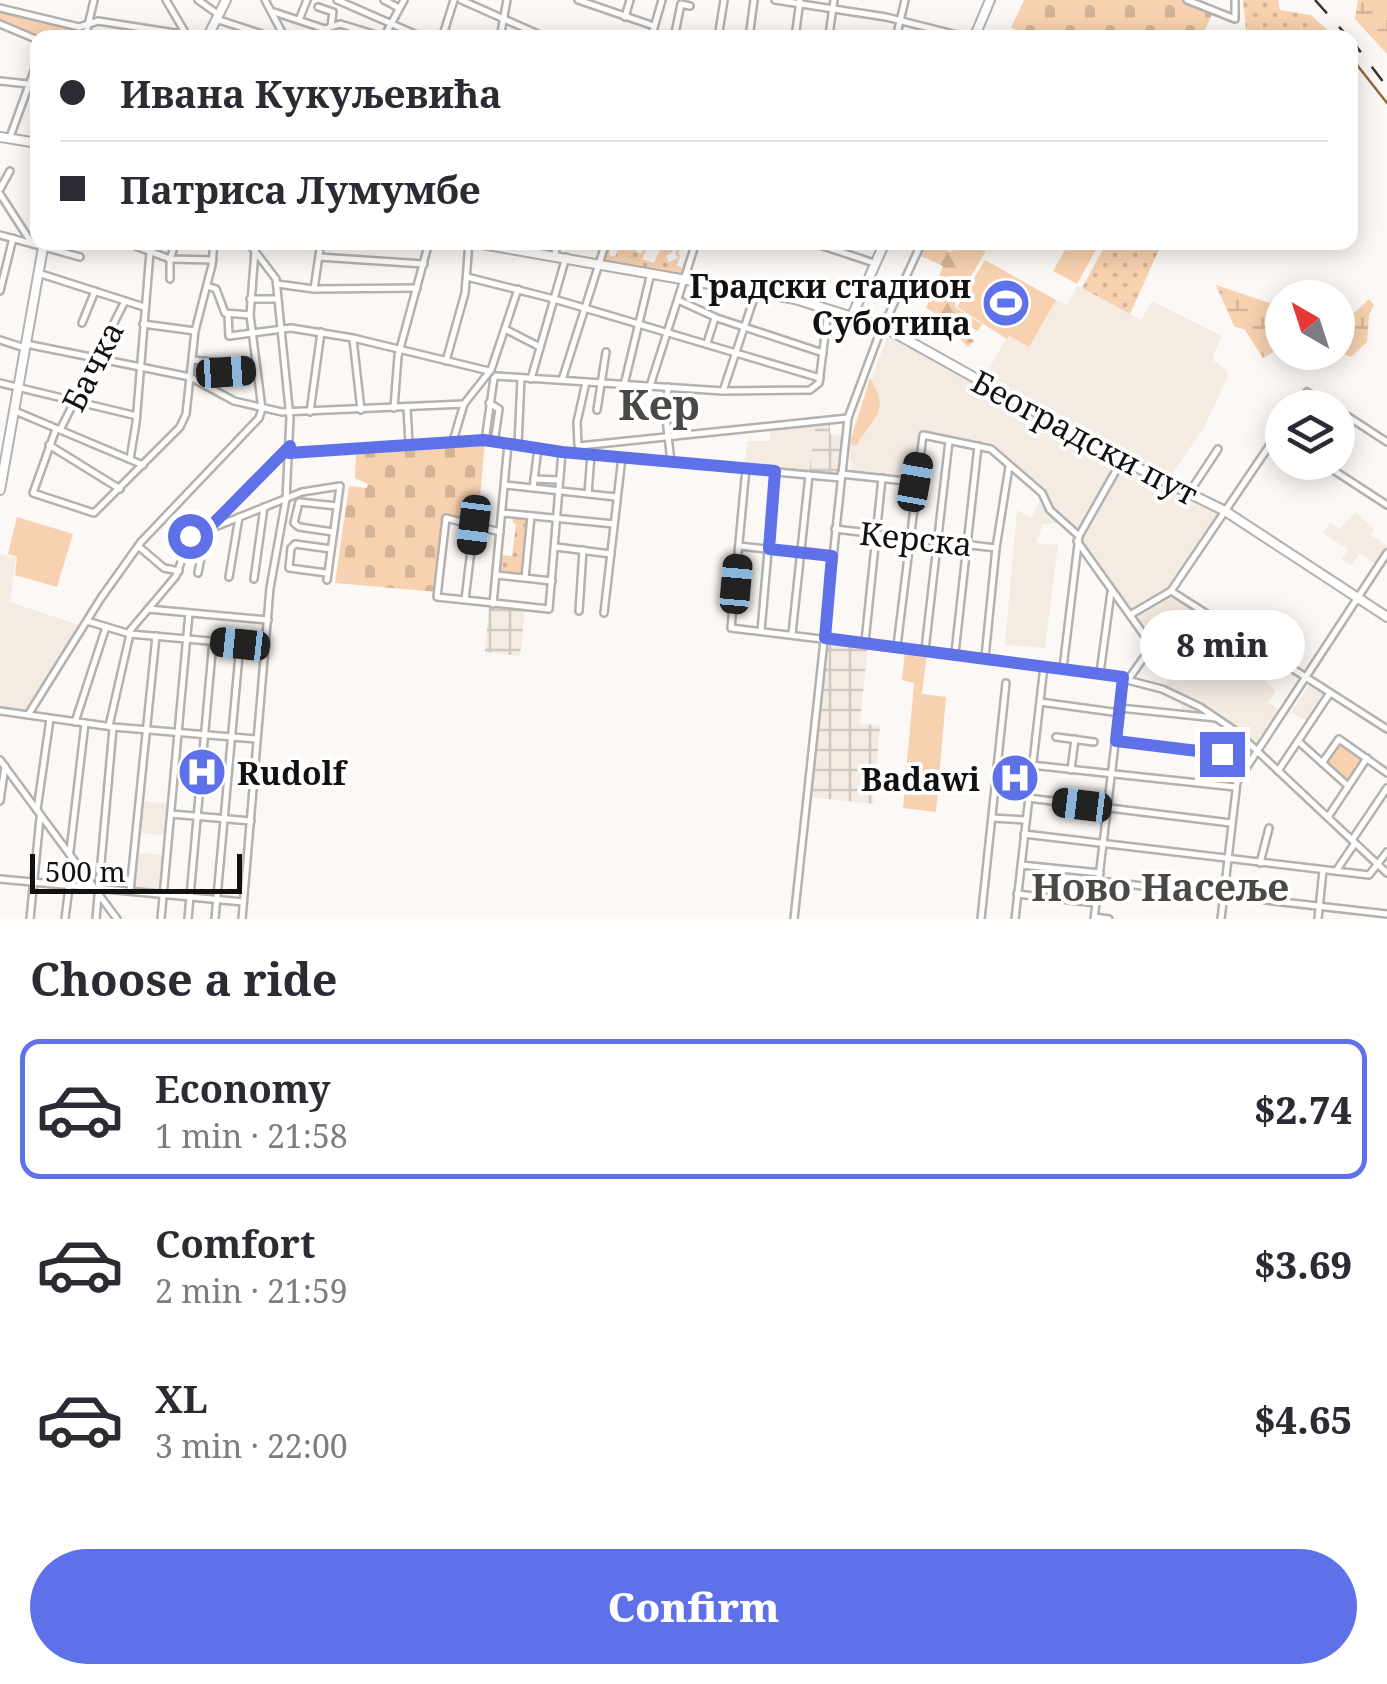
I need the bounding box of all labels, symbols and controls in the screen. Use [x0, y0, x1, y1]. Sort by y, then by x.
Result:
text: Ивана Кукуљевића [120, 67, 502, 119]
text: Патриса Лумумбе [120, 163, 481, 215]
place label: Градски стадион Суботица [689, 264, 971, 344]
sports icon: Градски стадион Суботица [980, 277, 1032, 329]
north arrow [1265, 280, 1355, 370]
map controls [1265, 280, 1355, 480]
street label: Бачка [51, 314, 133, 418]
car [195, 355, 257, 389]
street label: Београдски пут [964, 359, 1206, 515]
district label: Кер [618, 375, 700, 432]
button: layers [1265, 390, 1355, 480]
car [895, 450, 935, 514]
car [455, 493, 493, 557]
street label: Керска [858, 511, 974, 565]
route start [168, 514, 213, 559]
car [718, 553, 754, 615]
callout: 8 min [1140, 609, 1304, 679]
text: 8 min [1177, 623, 1268, 666]
car [209, 626, 271, 662]
route end [1200, 732, 1245, 777]
hospital icon: Rudolf [176, 746, 228, 798]
place label: Rudolf [237, 751, 349, 794]
hospital icon: Badawi [989, 752, 1041, 804]
place label: Badawi [861, 757, 980, 800]
car [1050, 786, 1114, 824]
scale bar [30, 849, 242, 894]
text: 500 m [45, 852, 126, 890]
district label: Ново Насеље [1031, 860, 1289, 912]
text: Choose a ride [30, 948, 338, 1009]
text: Economy [155, 1062, 331, 1114]
icon: car [35, 1064, 125, 1154]
text: $2.74 [1254, 1083, 1352, 1135]
text: 1 min · 21:58 [155, 1114, 348, 1157]
text: Comfort [155, 1217, 315, 1269]
icon: car [35, 1219, 125, 1309]
text: $3.69 [1254, 1238, 1352, 1290]
text: 2 min · 21:59 [155, 1269, 348, 1312]
text: XL [155, 1372, 208, 1424]
icon: car [35, 1374, 125, 1464]
text: $4.65 [1254, 1393, 1352, 1445]
text: 3 min · 22:00 [155, 1424, 348, 1467]
button: Confirm [30, 1549, 1357, 1664]

